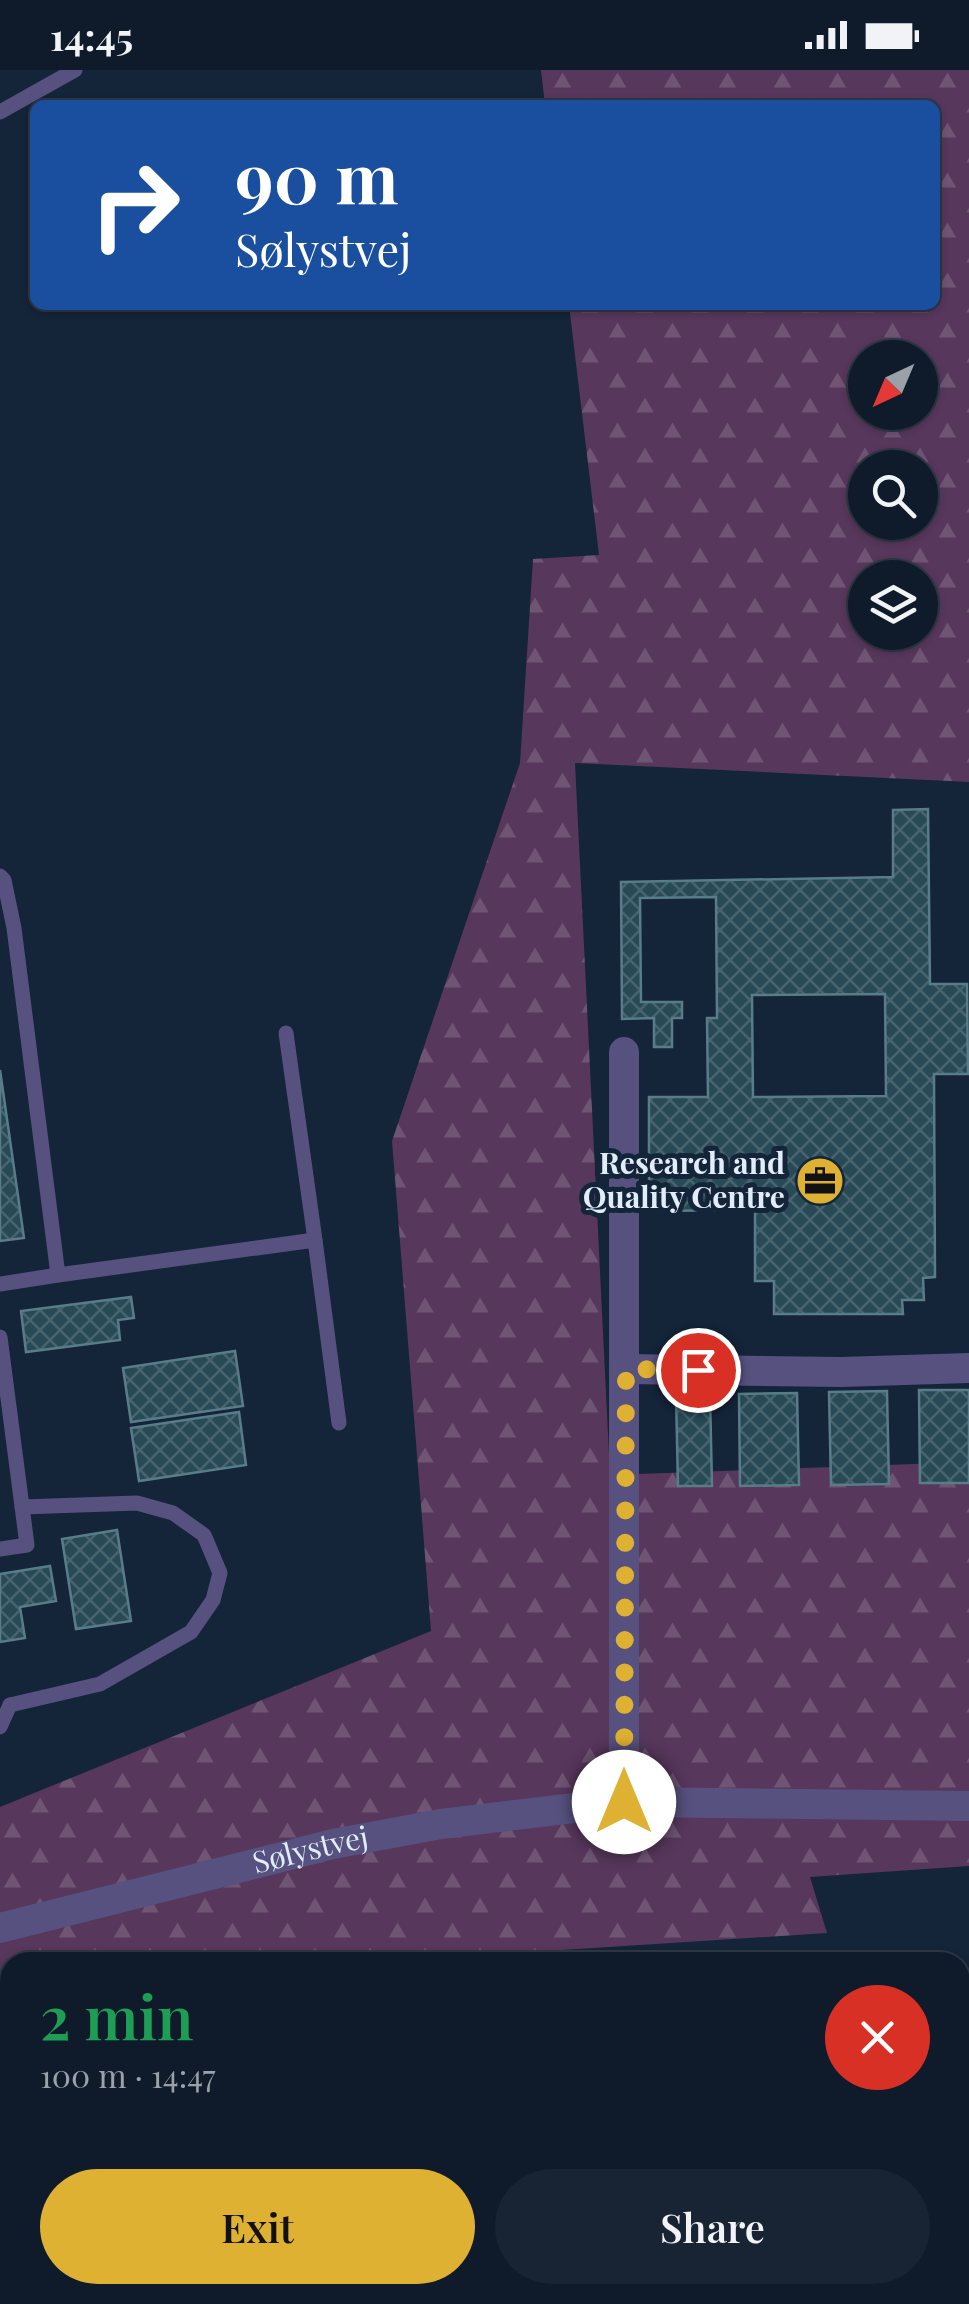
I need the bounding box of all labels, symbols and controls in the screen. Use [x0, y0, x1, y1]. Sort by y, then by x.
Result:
text: 14:45 [50, 10, 133, 61]
text: 90 m [235, 128, 399, 222]
icon: right [70, 140, 200, 270]
text: Sølystvej [235, 218, 411, 278]
north arrow [848, 340, 938, 430]
map controls [848, 340, 938, 650]
button: search [848, 450, 938, 540]
button: layers [848, 560, 938, 650]
place label: Research and Quality Centre [583, 1142, 785, 1216]
office icon: Research and Quality Centre [794, 1155, 846, 1207]
pin [656, 1328, 741, 1413]
icon: arrive [671, 1343, 726, 1398]
position arrow [572, 1750, 676, 1854]
street label: Sølystvej [248, 1816, 371, 1882]
text: 2 min [40, 1975, 193, 2055]
button: close [825, 1985, 930, 2090]
text: 100 m · 14:47 [40, 2053, 216, 2096]
button: Exit [40, 2169, 475, 2284]
button: Share [495, 2169, 930, 2284]

